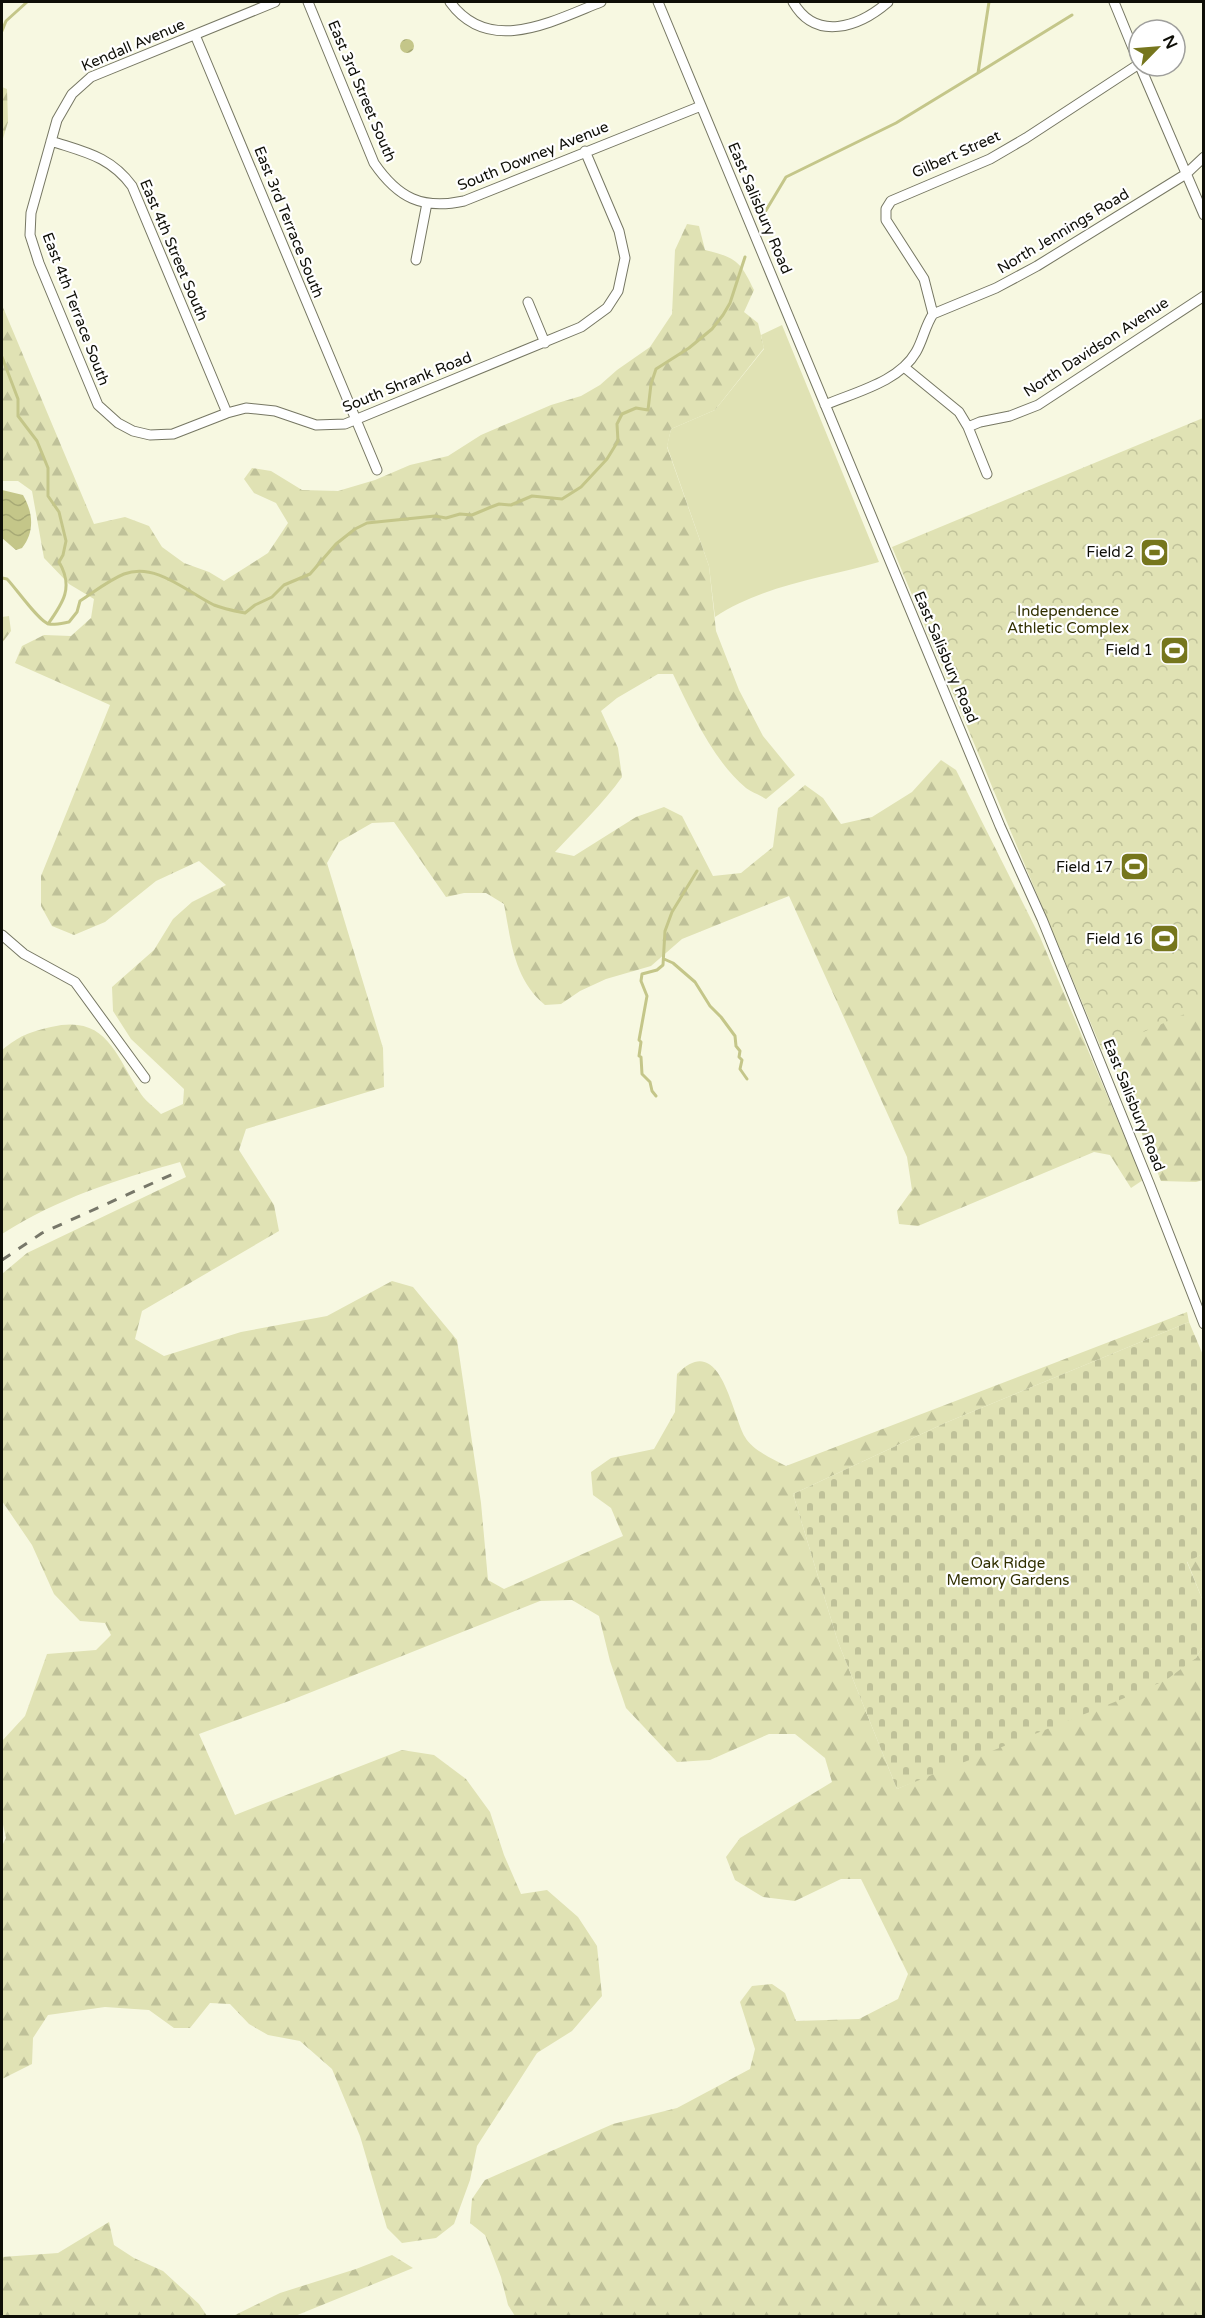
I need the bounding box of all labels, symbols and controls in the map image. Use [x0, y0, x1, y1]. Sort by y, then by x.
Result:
street label: Kendall Avenue [79, 15, 187, 75]
street label: East 3rd Street South [324, 17, 400, 165]
north arrow [1127, 18, 1187, 78]
text: N [1158, 32, 1181, 52]
street label: South Downey Avenue [455, 117, 611, 195]
street label: Gilbert Street [909, 126, 1003, 182]
street label: East Salisbury Road [724, 140, 796, 276]
street label: East 3rd Terrace South [250, 143, 328, 301]
street label: East 4th Street South [136, 177, 212, 323]
street label: North Jennings Road [994, 185, 1132, 277]
street label: East 4th Terrace South [39, 230, 113, 388]
street label: North Davidson Avenue [1020, 293, 1172, 401]
street label: South Shrank Road [340, 348, 474, 416]
sports icon: Field 2 [1139, 536, 1171, 568]
place label: Field 2 [1086, 543, 1134, 561]
street label: East Salisbury Road [910, 589, 982, 725]
park label: Independence Athletic Complex [1007, 602, 1129, 637]
sports icon: Field 1 [1158, 634, 1190, 666]
place label: Field 1 [1105, 641, 1153, 659]
sports icon: Field 17 [1118, 851, 1150, 883]
place label: Field 17 [1056, 858, 1113, 876]
sports icon: Field 16 [1148, 923, 1180, 955]
place label: Field 16 [1086, 930, 1143, 948]
street label: East Salisbury Road [1099, 1036, 1169, 1174]
park label: Oak Ridge Memory Gardens [947, 1554, 1069, 1589]

